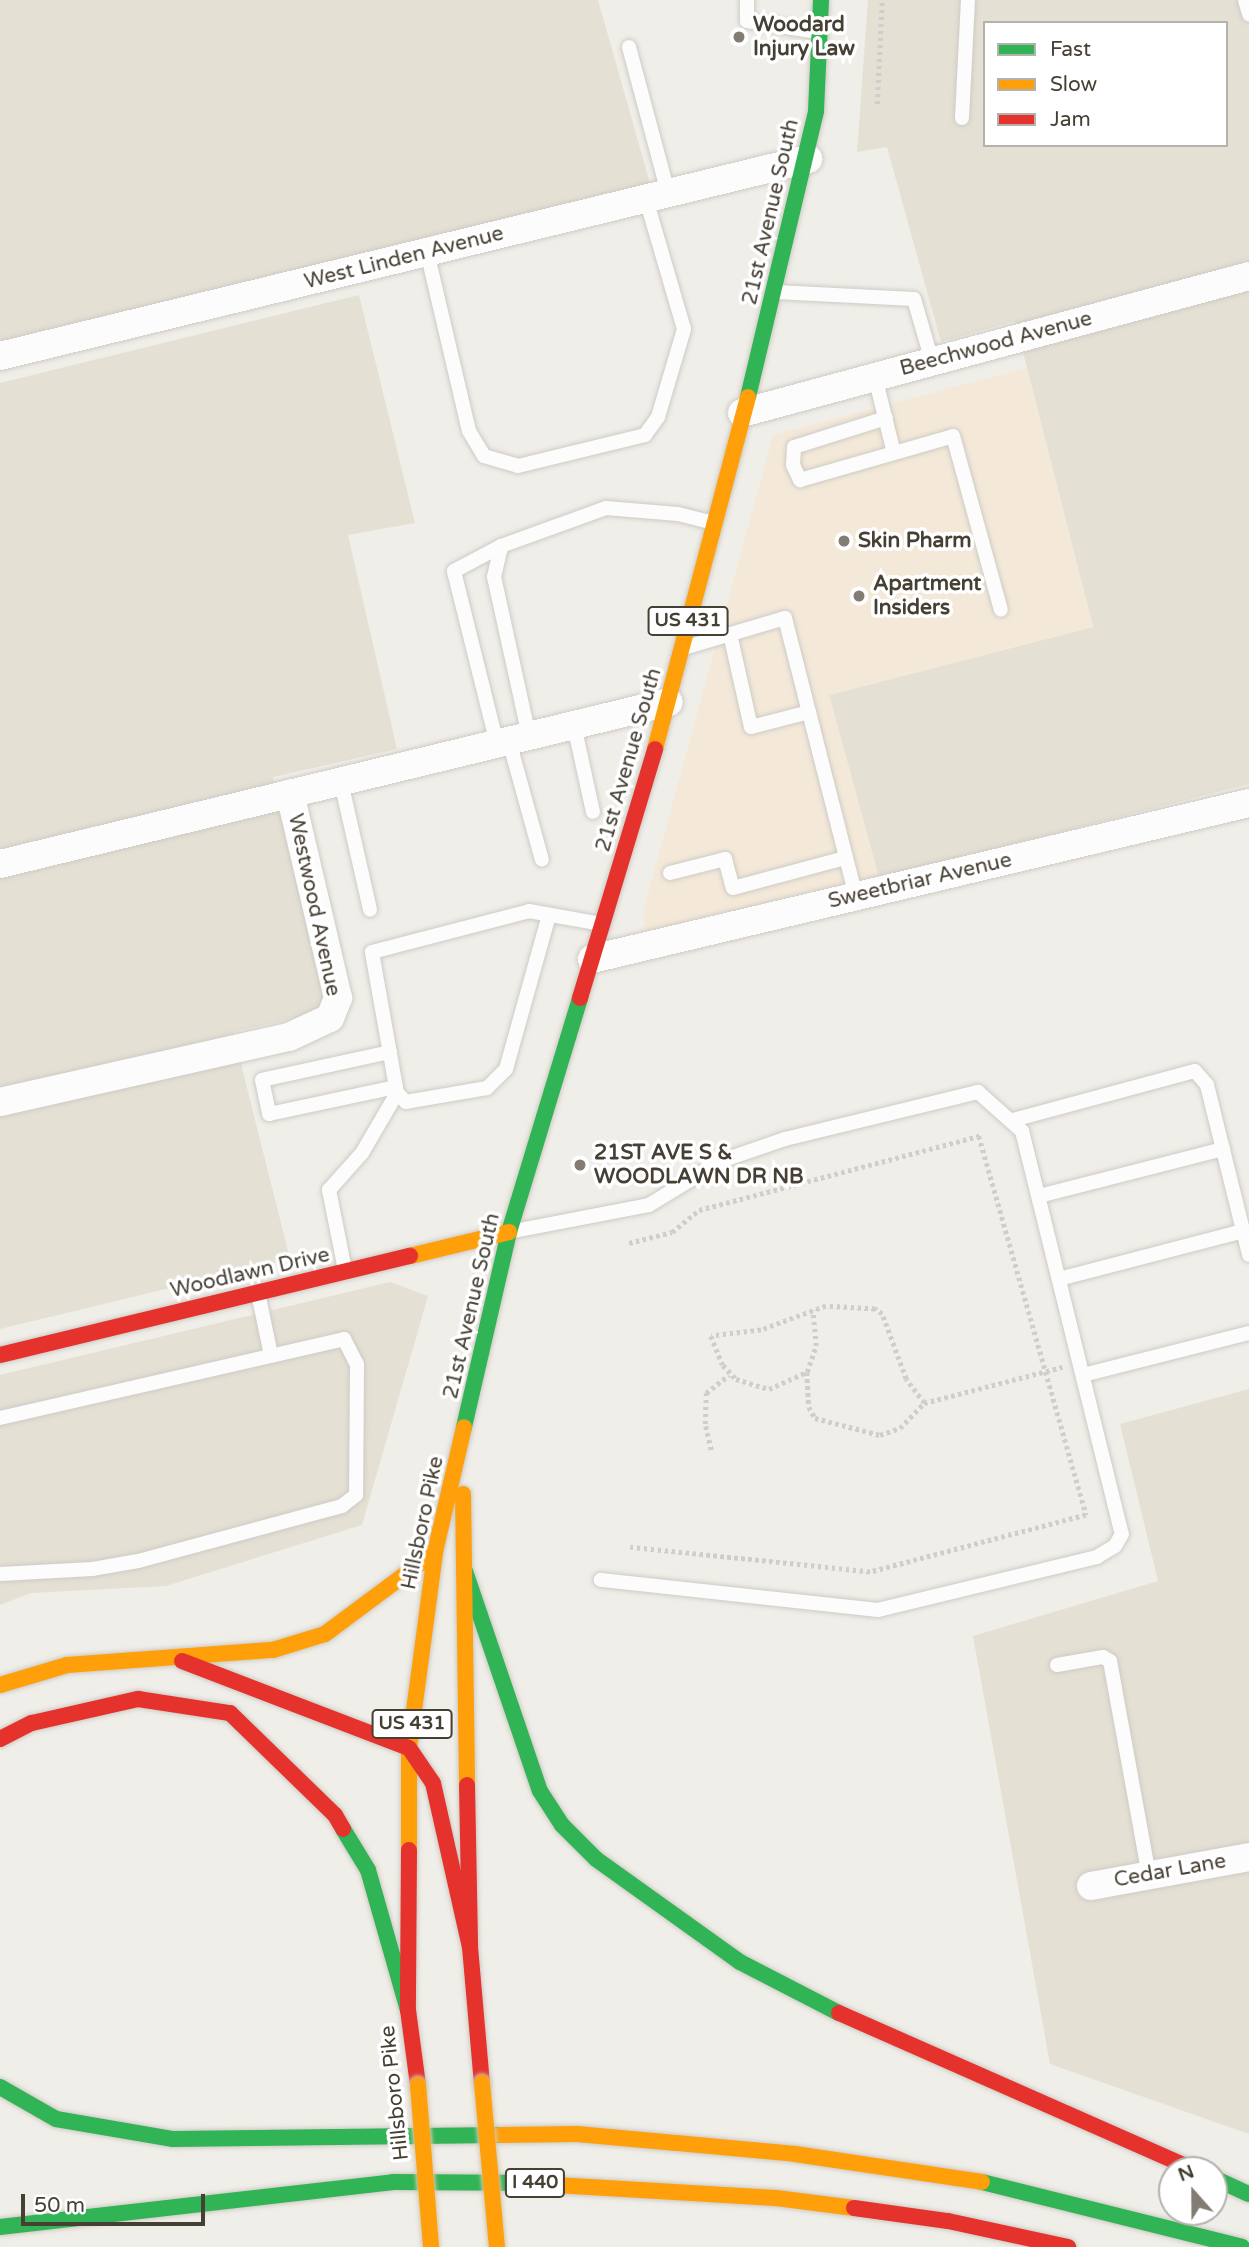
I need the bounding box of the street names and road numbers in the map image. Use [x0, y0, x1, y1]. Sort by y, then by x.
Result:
street label: 21st Avenue South [737, 117, 805, 307]
street label: West Linden Avenue [302, 221, 506, 295]
street label: Beechwood Avenue [897, 306, 1095, 382]
road number: US 431 [646, 606, 730, 636]
street label: 21st Avenue South [591, 665, 667, 855]
street label: Westwood Avenue [282, 811, 346, 999]
street label: Sweetbriar Avenue [826, 848, 1014, 914]
street label: 21st Avenue South [438, 1211, 506, 1401]
street label: Woodlawn Drive [168, 1242, 332, 1304]
street label: Hillsboro Pike [397, 1454, 449, 1592]
road number: US 431 [370, 1708, 454, 1740]
street label: Cedar Lane [1112, 1849, 1228, 1893]
street label: Hillsboro Pike [375, 2024, 415, 2162]
road number: I 440 [504, 2168, 566, 2198]

